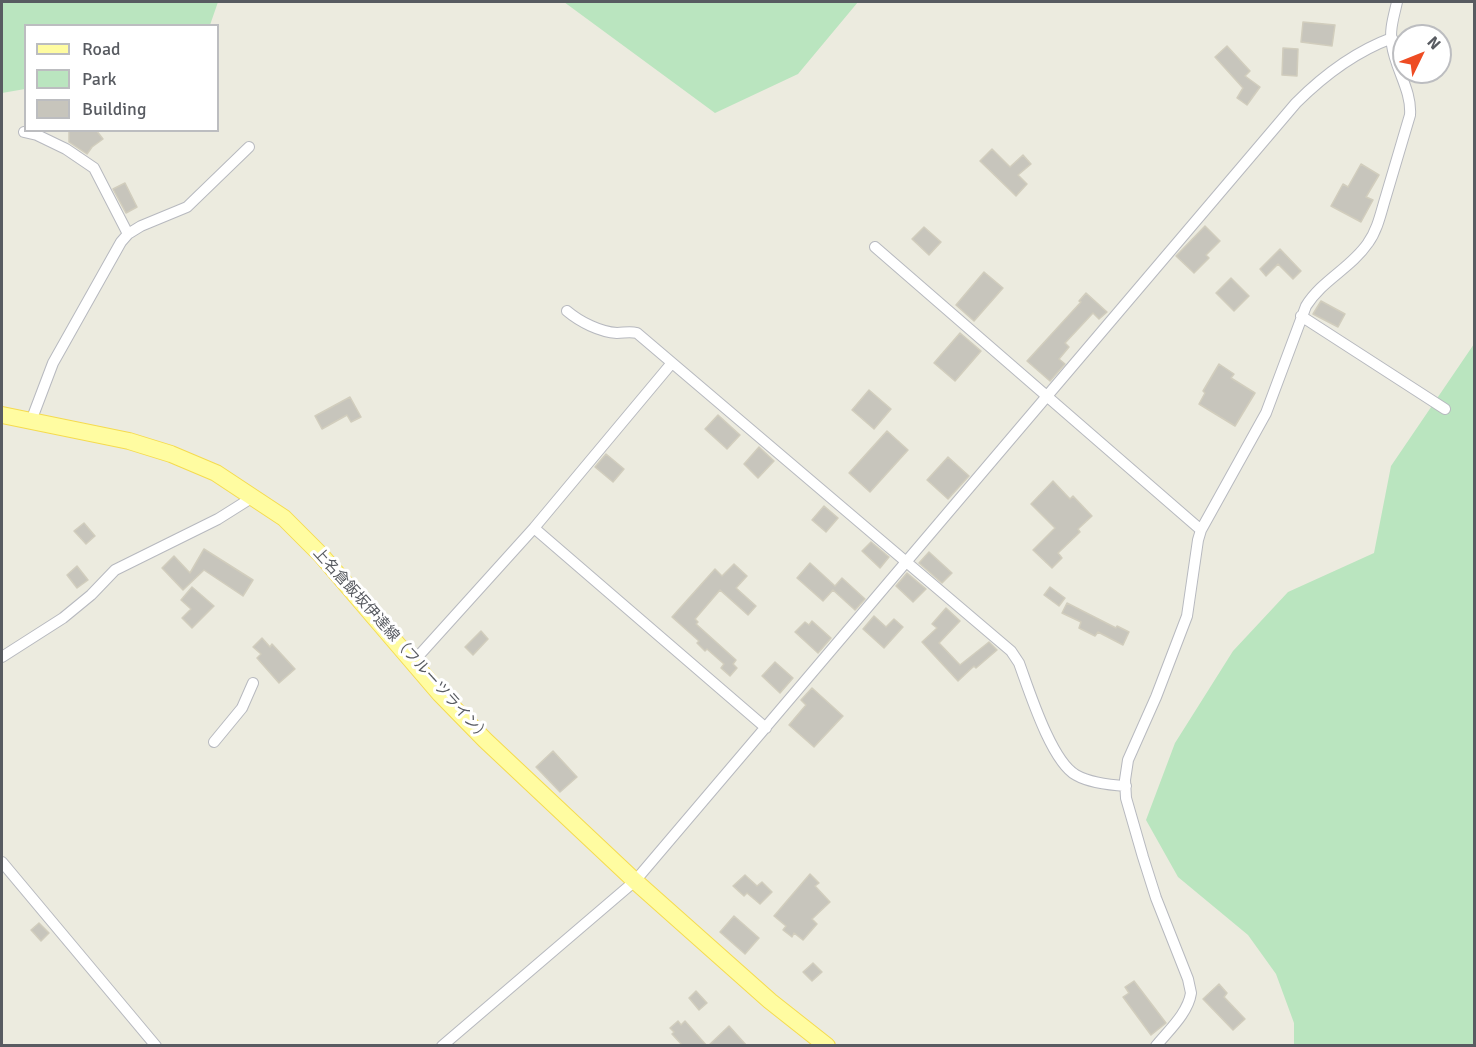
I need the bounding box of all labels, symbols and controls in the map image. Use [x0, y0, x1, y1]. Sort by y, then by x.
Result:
legend [24, 24, 219, 132]
north arrow [1392, 24, 1452, 84]
text: N [1423, 32, 1445, 54]
text: Road [82, 38, 121, 60]
text: Park [82, 68, 117, 90]
text: Building [82, 98, 146, 120]
street label: 上名倉飯坂伊達線（フルーツライン） [309, 544, 493, 746]

